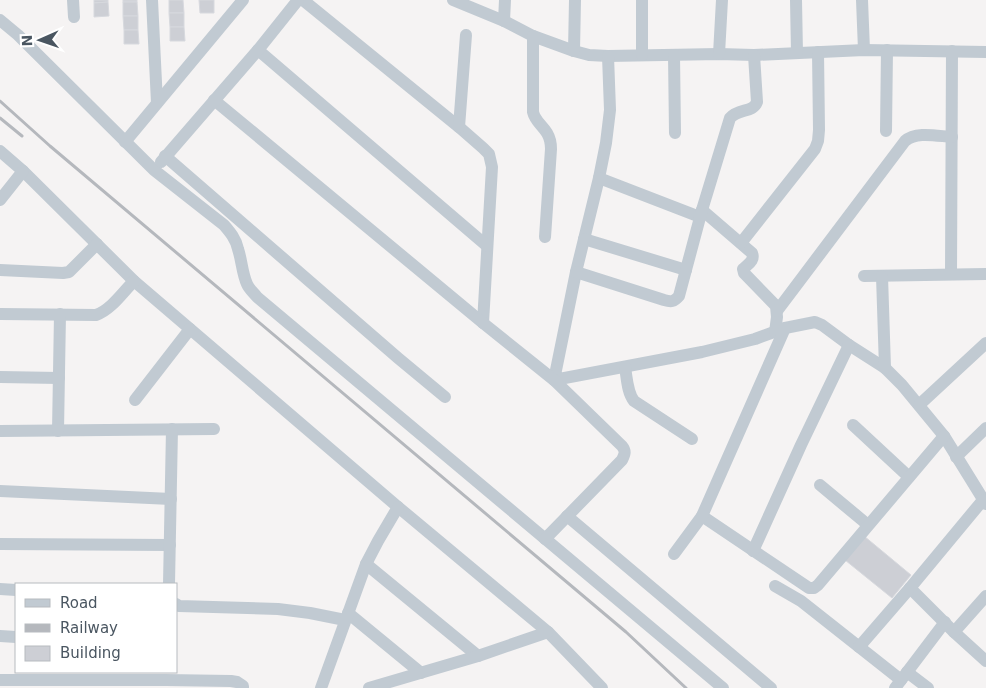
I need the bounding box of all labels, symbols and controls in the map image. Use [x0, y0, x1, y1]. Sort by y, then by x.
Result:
north arrow [15, 15, 65, 65]
text: N [19, 34, 35, 47]
legend [15, 583, 178, 673]
text: Road [60, 594, 98, 612]
text: Railway [60, 619, 118, 637]
text: Building [60, 644, 121, 662]

